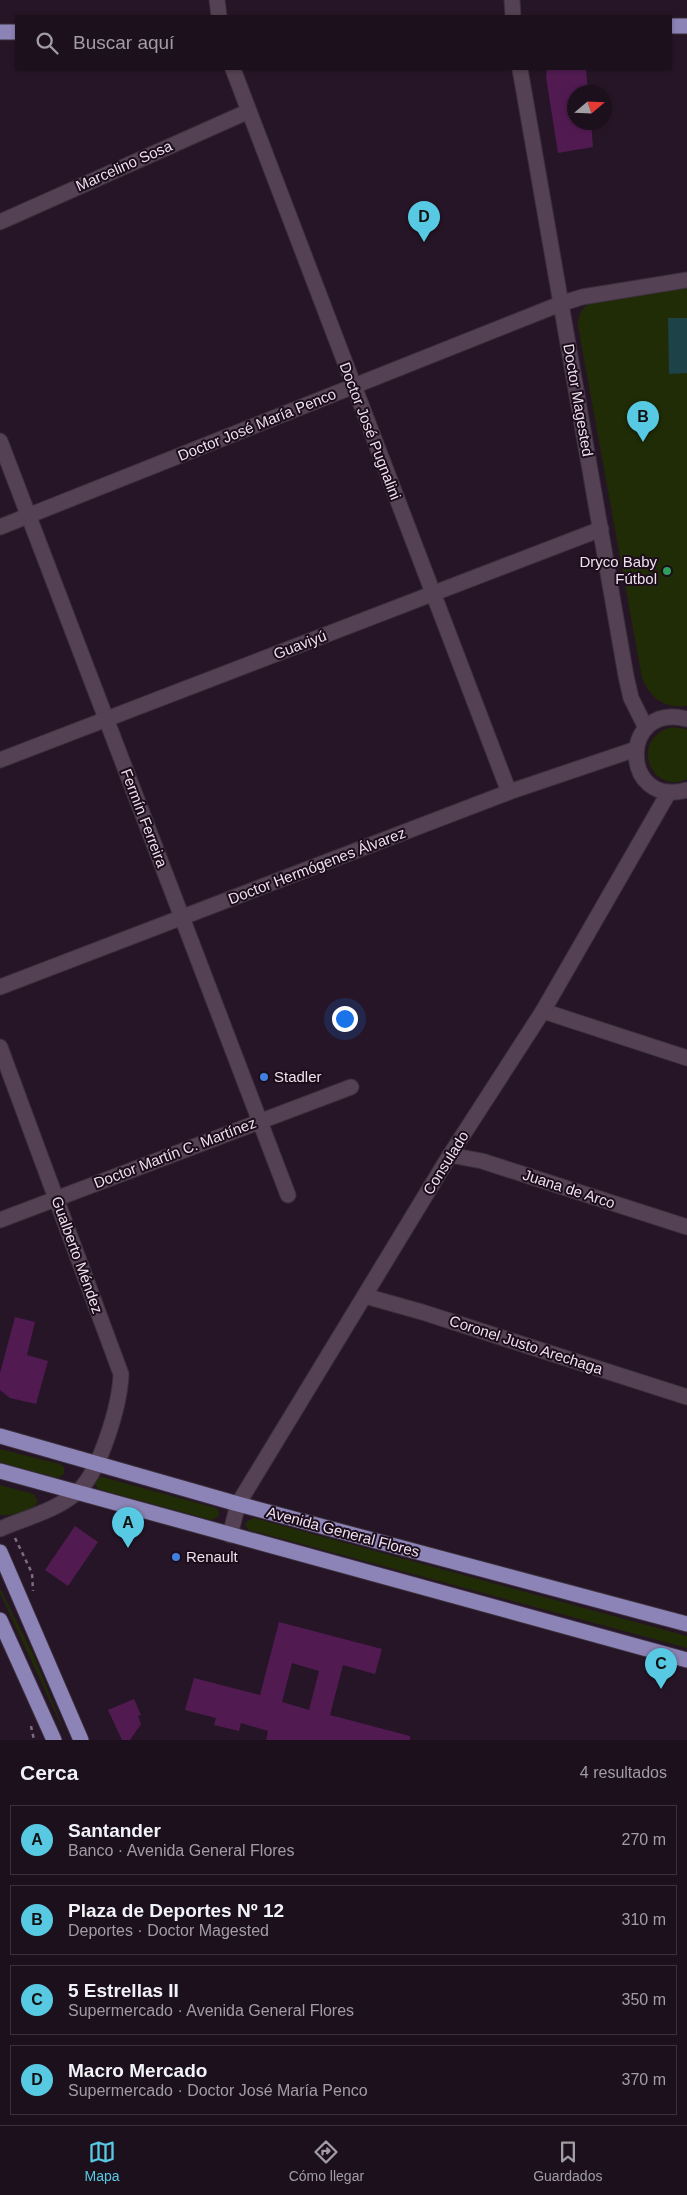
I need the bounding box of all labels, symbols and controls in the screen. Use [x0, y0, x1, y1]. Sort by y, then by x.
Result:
search box [15, 15, 672, 70]
icon: search [33, 29, 61, 57]
text: Buscar aquí [73, 32, 174, 53]
north arrow [567, 85, 612, 130]
street label: Marcelino Sosa [73, 136, 175, 194]
pin: D [408, 201, 440, 242]
street label: Doctor Magested [560, 342, 597, 458]
street label: Doctor José Pugnalini [336, 360, 405, 502]
street label: Doctor José María Penco [175, 385, 338, 464]
pin: B [627, 401, 659, 442]
place label: Dryco Baby Fútbol [579, 553, 657, 587]
marker: Dryco Baby Fútbol [661, 565, 673, 577]
street label: Guaviyú [271, 627, 329, 662]
street label: Fermín Ferreira [118, 766, 171, 870]
street label: Doctor Hermógenes Álvarez [226, 824, 408, 907]
your location [332, 1006, 358, 1032]
place label: Stadler [274, 1068, 322, 1085]
marker: Stadler [258, 1071, 270, 1083]
street label: Doctor Martín C. Martínez [91, 1114, 258, 1191]
street label: Consulado [419, 1128, 472, 1198]
street label: Juana de Arco [521, 1166, 617, 1211]
street label: Gualberto Méndez [48, 1194, 107, 1316]
street label: Coronel Justo Arechaga [447, 1312, 606, 1378]
street label: Avenida General Flores [265, 1503, 421, 1560]
pin: A [112, 1507, 144, 1548]
place label: Renault [186, 1548, 239, 1565]
marker: Renault [170, 1551, 182, 1563]
pin: C [645, 1648, 677, 1689]
text: Cerca [20, 1761, 78, 1784]
text: 4 resultados [580, 1764, 667, 1781]
text: Santander [68, 1820, 161, 1841]
text: A [31, 1831, 43, 1848]
text: 270 m [622, 1831, 666, 1848]
text: Banco · Avenida General Flores [68, 1842, 295, 1859]
text: Plaza de Deportes Nº 12 [68, 1900, 284, 1921]
text: B [31, 1911, 43, 1928]
text: 310 m [622, 1911, 666, 1928]
text: Deportes · Doctor Magested [68, 1922, 269, 1939]
text: 5 Estrellas II [68, 1980, 179, 2001]
text: C [31, 1991, 43, 2008]
text: 350 m [622, 1991, 666, 2008]
text: Supermercado · Avenida General Flores [68, 2002, 354, 2019]
text: Macro Mercado [68, 2060, 207, 2081]
text: D [31, 2071, 43, 2088]
text: 370 m [622, 2071, 666, 2088]
text: Supermercado · Doctor José María Penco [68, 2082, 368, 2099]
tab: Mapa [85, 2138, 120, 2184]
tab: Cómo llegar [289, 2138, 364, 2184]
tab: Guardados [533, 2138, 602, 2184]

